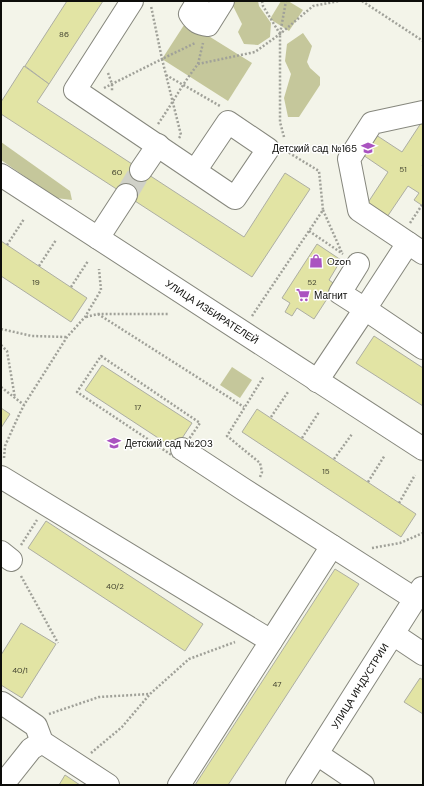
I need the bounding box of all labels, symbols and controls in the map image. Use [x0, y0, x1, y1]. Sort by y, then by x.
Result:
house number: 86 [59, 29, 69, 39]
school or university icon: Детский сад №165 [360, 140, 376, 156]
place label: Детский сад №165 [272, 142, 357, 155]
house number: 51 [399, 164, 407, 174]
house number: 60 [112, 167, 123, 177]
shop icon: Ozon [308, 253, 324, 269]
place label: Ozon [327, 255, 351, 268]
house number: 19 [32, 277, 40, 287]
street label: УЛИЦА ИЗБИРАТЕЛЕЙ [163, 277, 261, 347]
house number: 52 [307, 277, 317, 287]
supermarket icon: Магнит [295, 287, 311, 303]
place label: Магнит [314, 289, 348, 302]
house number: 17 [135, 402, 141, 412]
school or university icon: Детский сад №203 [106, 435, 122, 451]
place label: Детский сад №203 [125, 437, 213, 450]
house number: 15 [322, 466, 330, 476]
house number: 40/2 [106, 581, 124, 591]
street label: УЛИЦА ИНДУСТРИИ [328, 641, 392, 731]
house number: 40/1 [12, 665, 28, 675]
house number: 47 [272, 679, 282, 689]

